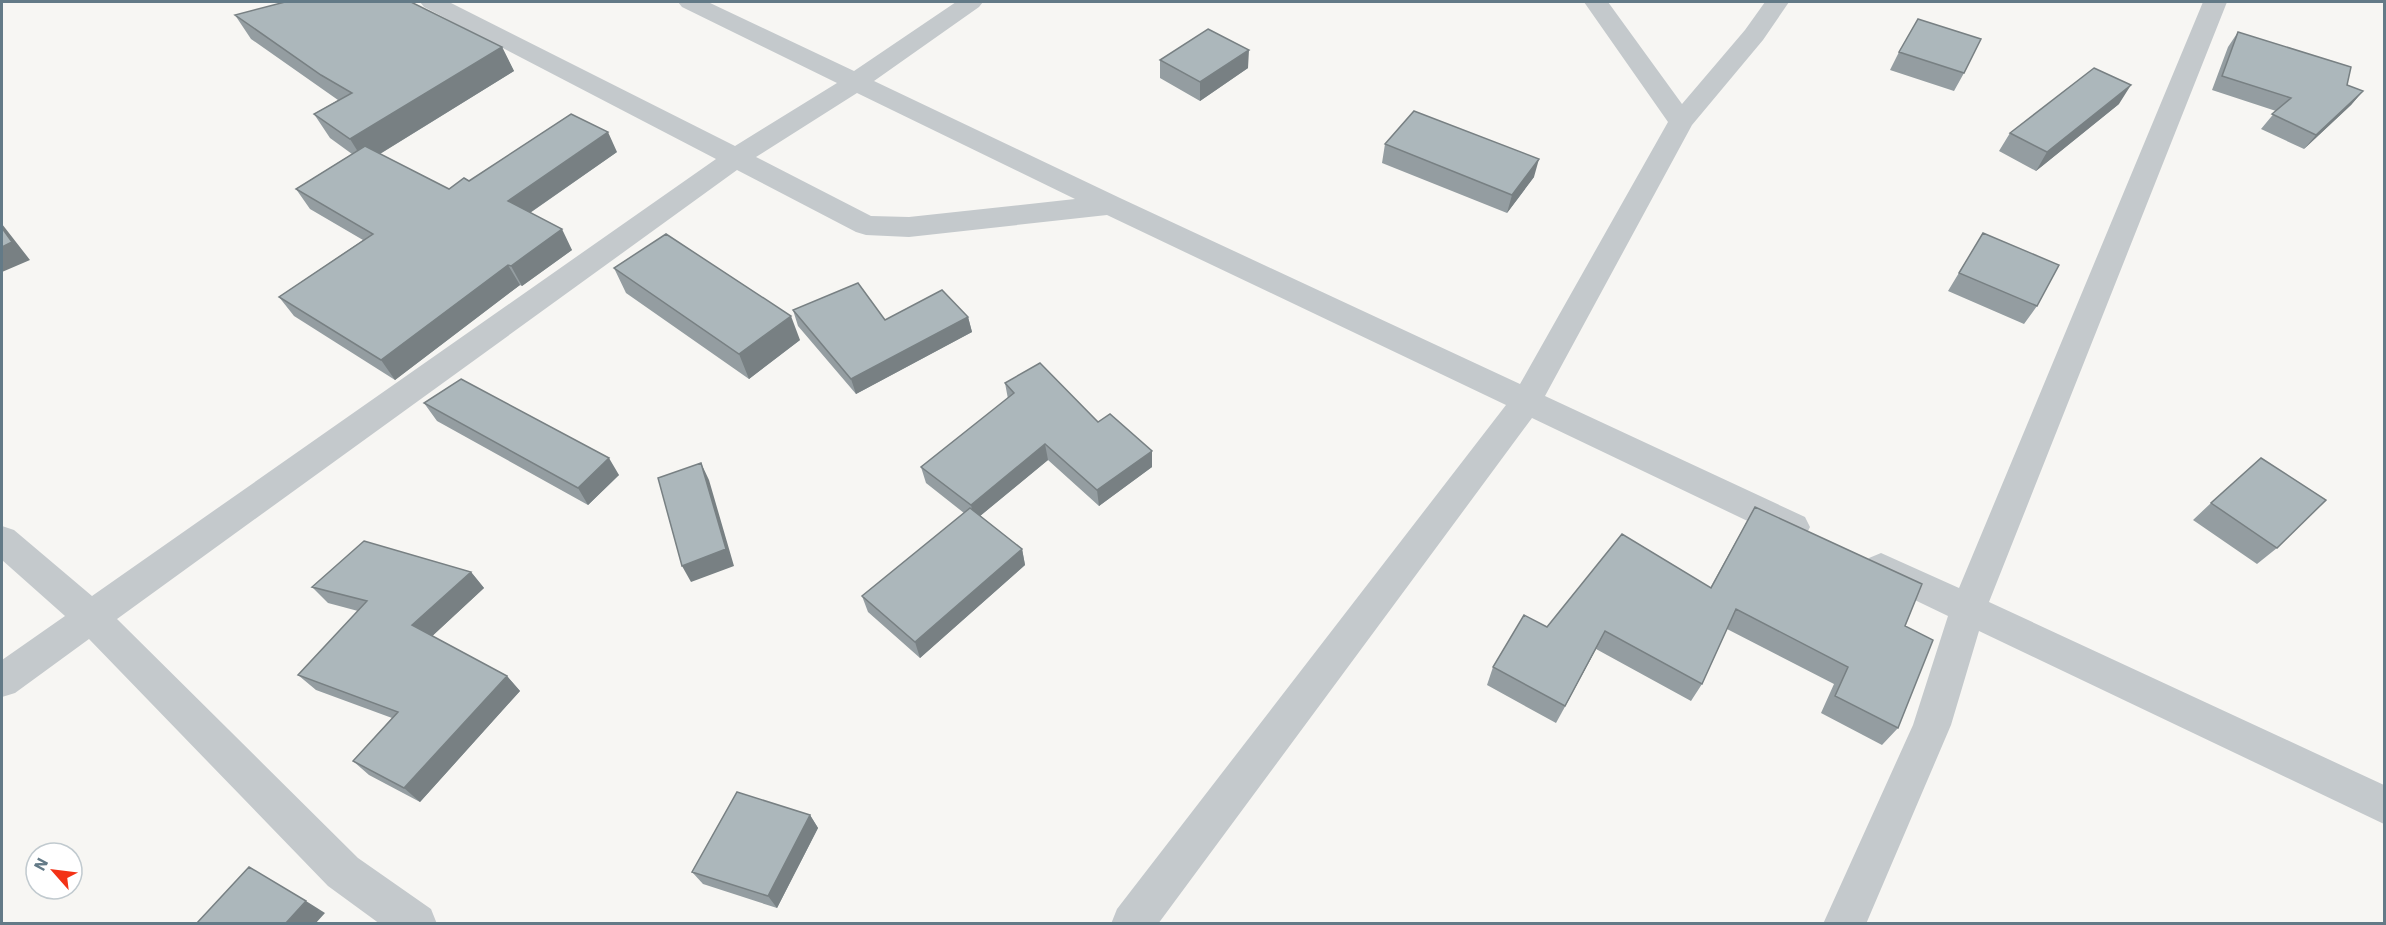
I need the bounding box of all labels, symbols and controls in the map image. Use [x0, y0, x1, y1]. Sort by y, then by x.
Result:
north arrow [24, 841, 84, 901]
text: N [29, 854, 52, 874]

